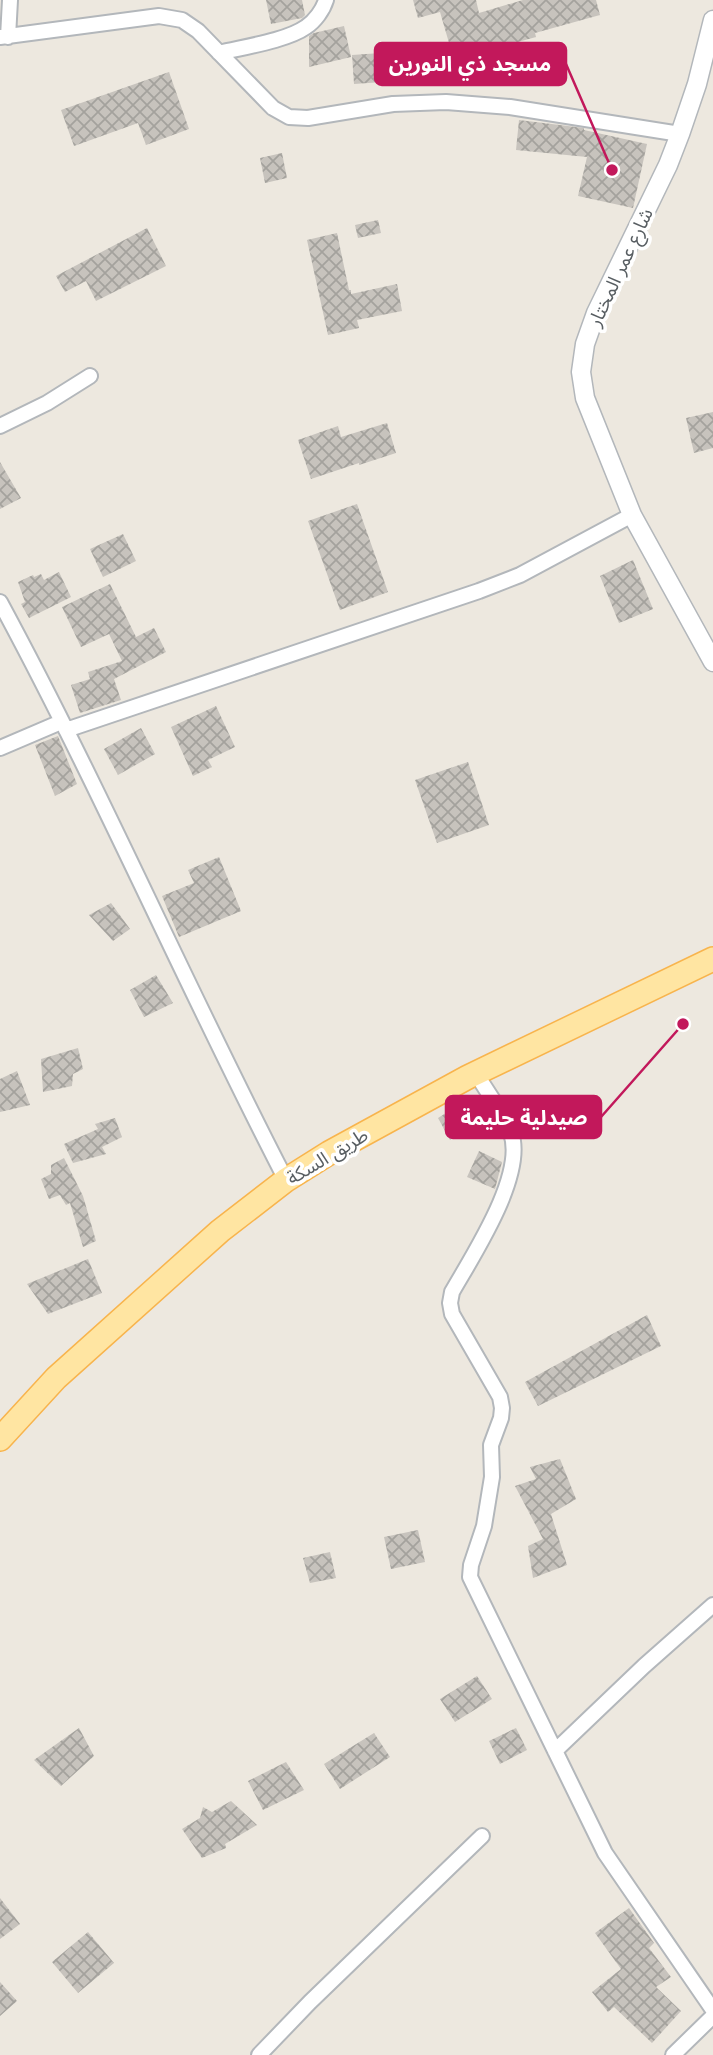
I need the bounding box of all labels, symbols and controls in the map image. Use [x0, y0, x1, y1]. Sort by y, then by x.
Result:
callout: مسجد ذي النورين [375, 43, 566, 85]
text: مسجد ذي النورين [389, 52, 551, 81]
street label: شارع عمر المختار [584, 205, 660, 332]
callout: صيدلية حليمة [446, 1096, 601, 1138]
text: صيدلية حليمة [460, 1106, 588, 1130]
street label: طريق السكة [283, 1124, 372, 1190]

